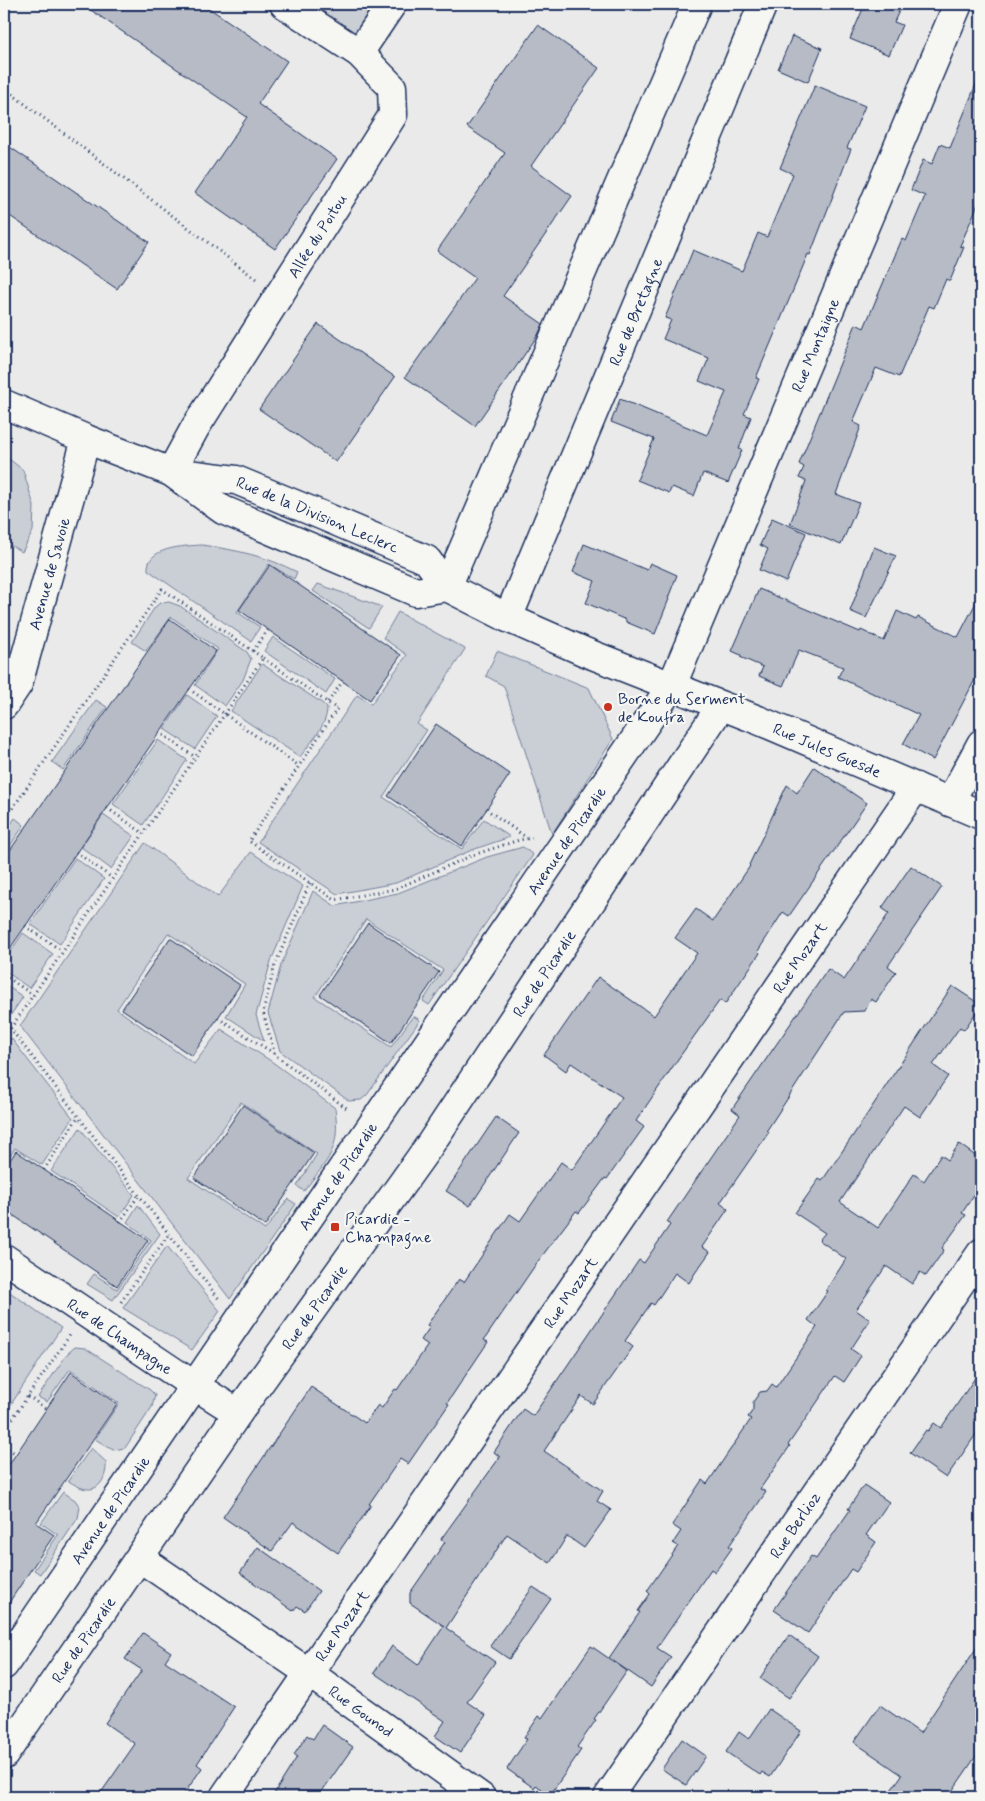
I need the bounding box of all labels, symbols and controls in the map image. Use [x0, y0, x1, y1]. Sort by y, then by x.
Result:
street label: Allée du Poitou [284, 190, 353, 282]
street label: Rue de Bretagne [605, 254, 669, 369]
street label: Rue Montaigne [787, 295, 845, 395]
street label: Rue de la Division Leclerc [233, 472, 402, 559]
street label: Avenue de Savoie [25, 515, 76, 633]
place label: Borne du Serment de Koufra [618, 689, 746, 728]
marker: Borne du Serment de Koufra [602, 701, 614, 713]
street label: Rue Jules Guesde [769, 719, 884, 783]
street label: Avenue de Picardie [523, 783, 612, 899]
street label: Rue Mozart [769, 918, 833, 998]
street label: Rue de Picardie [508, 926, 581, 1022]
street label: Avenue de Picardie [294, 1118, 383, 1235]
place label: Picardie - Champagne [345, 1209, 432, 1249]
marker: Picardie - Champagne [329, 1221, 341, 1233]
street label: Rue Mozart [539, 1253, 603, 1333]
street label: Rue de Picardie [277, 1261, 353, 1355]
street label: Rue de Champagne [63, 1294, 177, 1380]
street label: Avenue de Picardie [67, 1452, 156, 1569]
street label: Rue Berlioz [766, 1488, 826, 1563]
street label: Rue Mozart [311, 1586, 375, 1666]
street label: Rue de Picardie [47, 1593, 121, 1688]
street label: Rue Gounod [324, 1681, 397, 1743]

